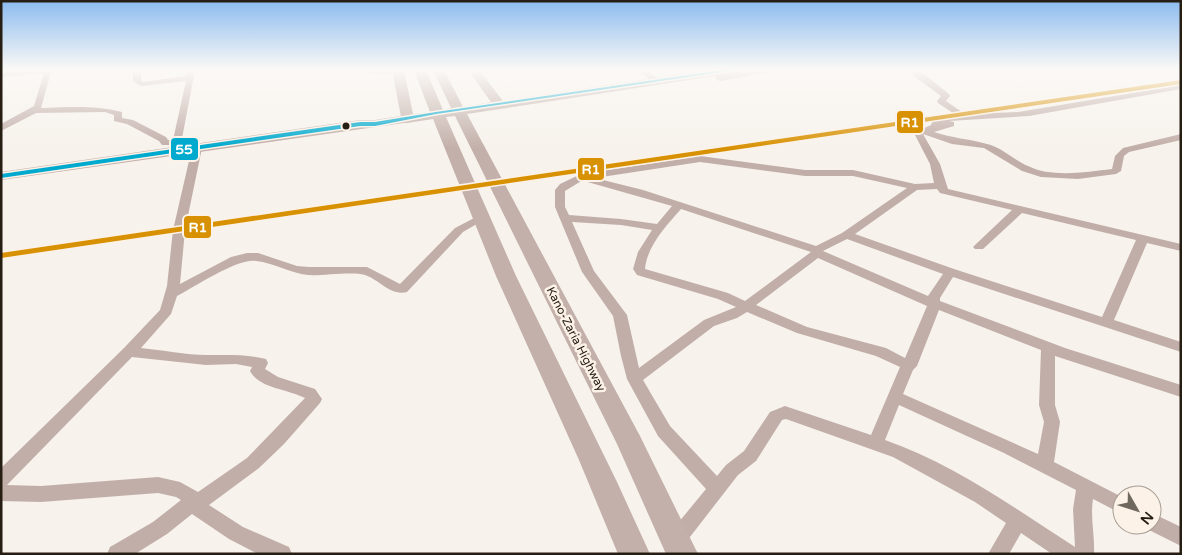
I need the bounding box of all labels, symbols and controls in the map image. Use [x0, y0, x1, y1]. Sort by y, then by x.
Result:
line badge: R1 [896, 110, 924, 134]
text: R1 [901, 114, 919, 131]
unlabelled marker [341, 121, 351, 131]
line badge: 55 [170, 137, 199, 161]
text: 55 [175, 141, 193, 158]
line badge: R1 [577, 157, 605, 181]
text: R1 [582, 161, 600, 178]
line badge: R1 [183, 215, 212, 239]
text: R1 [189, 219, 207, 236]
street label: Kano-Zaria Highway [544, 284, 609, 394]
north arrow [1112, 485, 1162, 535]
text: N [1137, 508, 1157, 528]

